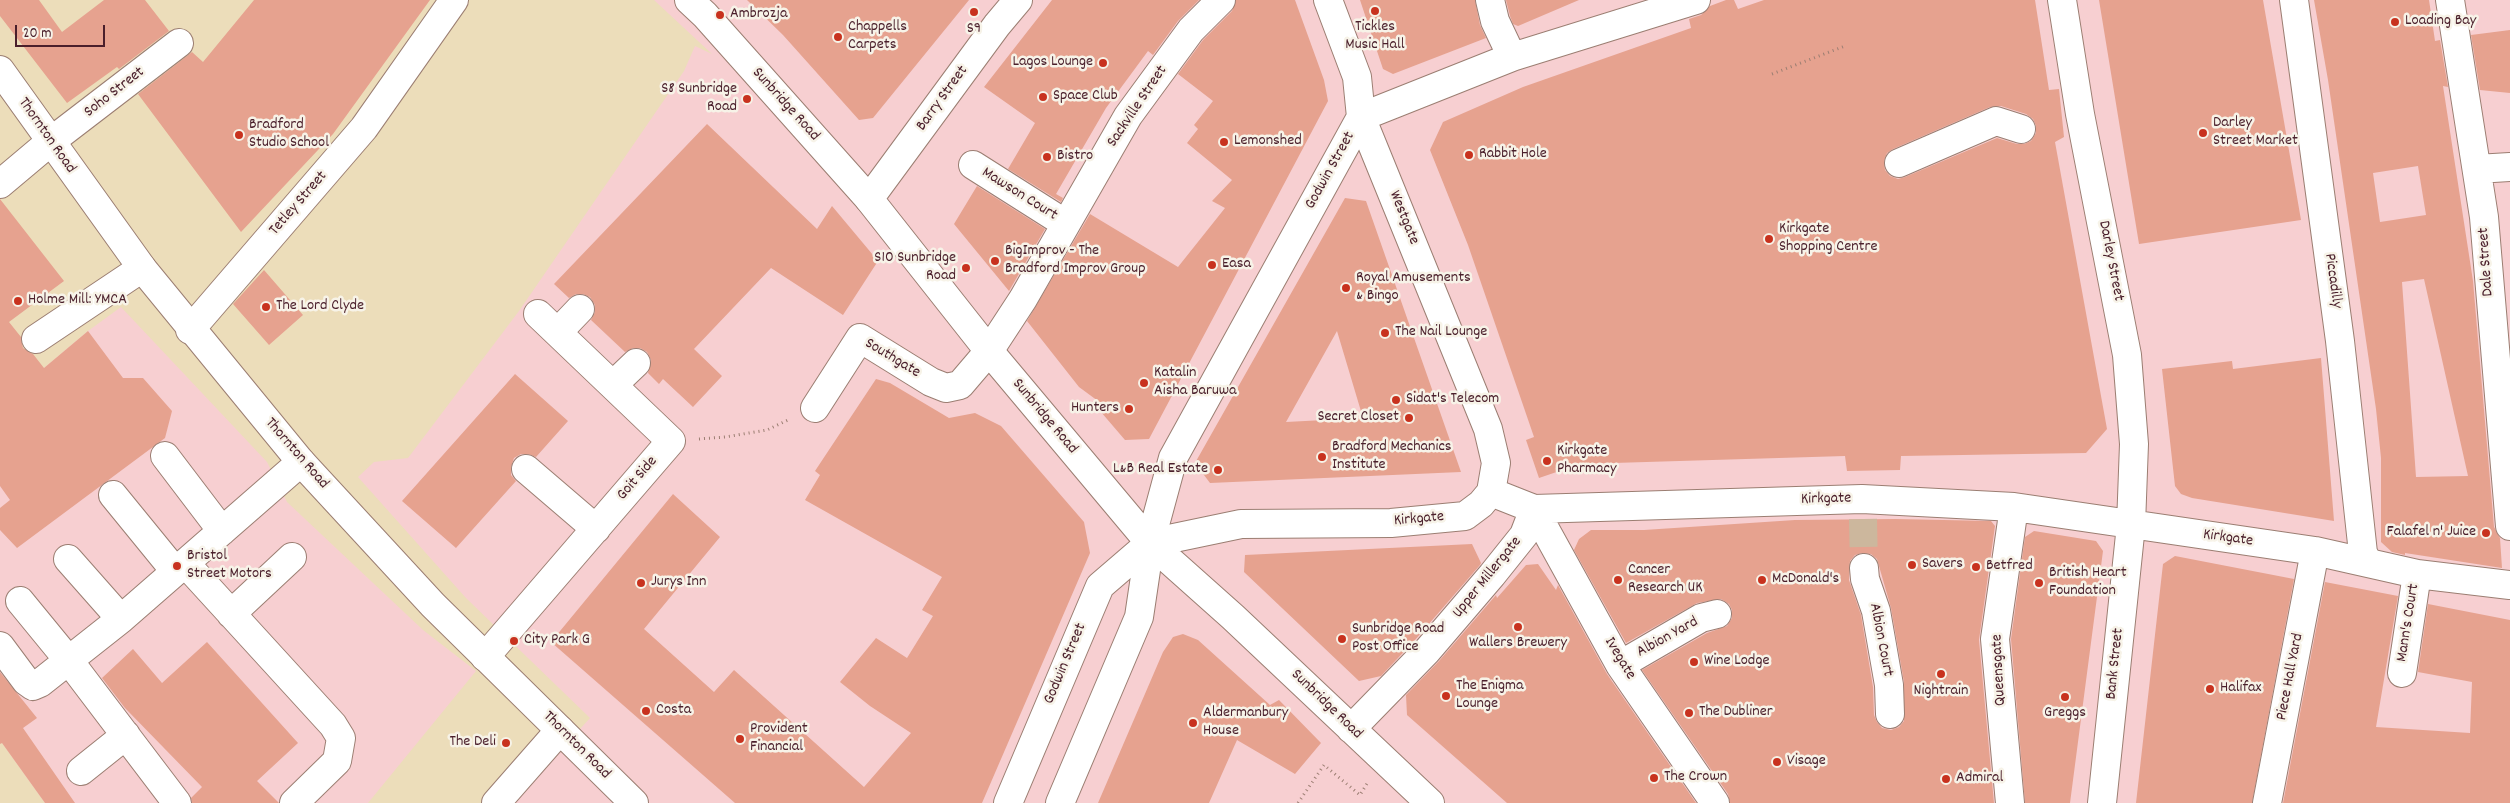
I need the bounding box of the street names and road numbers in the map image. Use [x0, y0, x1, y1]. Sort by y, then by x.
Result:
street label: Barry Street [913, 63, 973, 135]
street label: Sackville Street [1104, 63, 1172, 151]
street label: Soho Street [81, 64, 149, 122]
street label: Sunbridge Road [747, 64, 823, 146]
street label: Thornton Road [13, 94, 79, 178]
street label: Godwin Street [1302, 129, 1360, 213]
street label: Mawson Court [978, 164, 1060, 226]
street label: Tetley Street [266, 168, 332, 240]
street label: Westgate [1384, 188, 1422, 248]
street label: Darley Street [2093, 219, 2127, 303]
street label: Dale Street [2475, 227, 2499, 297]
street label: Piccadilly [2319, 252, 2345, 310]
street label: Southgate [861, 335, 923, 383]
street label: Sunbridge Road [1007, 375, 1081, 459]
street label: Thornton Road [260, 414, 332, 494]
street label: Goit Side [614, 453, 662, 505]
street label: Kirkgate [1801, 490, 1851, 510]
street label: Kirkgate [1393, 508, 1445, 532]
street label: Kirkgate [2202, 526, 2254, 552]
street label: Upper Millergate [1449, 533, 1527, 623]
street label: Mann's Court [2393, 582, 2425, 664]
street label: Albion Court [1863, 602, 1897, 678]
street label: Albion Yard [1634, 613, 1702, 663]
street label: Godwin Street [1040, 621, 1092, 707]
street label: Bank Street [2103, 627, 2129, 701]
street label: Piece Hall Yard [2273, 632, 2309, 722]
street label: Ivegate [1599, 634, 1639, 684]
street label: Queensgate [1989, 634, 2011, 706]
street label: Sunbridge Road [1286, 666, 1366, 744]
street label: Thornton Road [538, 708, 614, 784]

